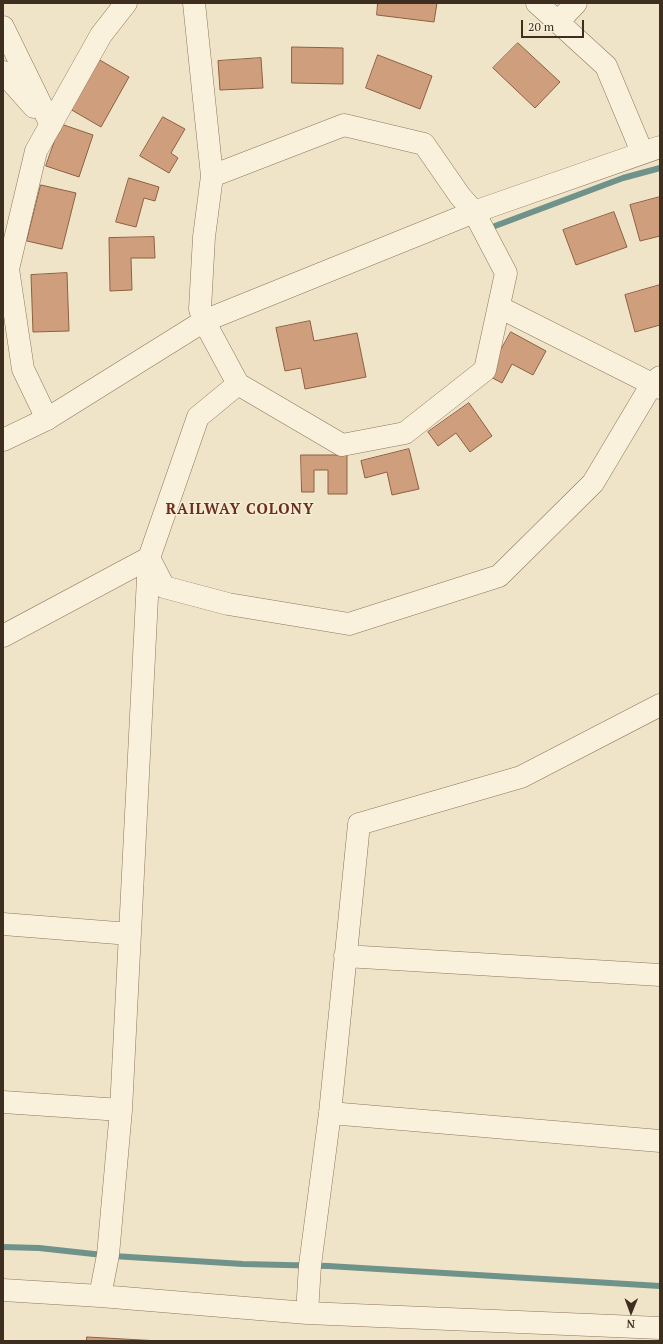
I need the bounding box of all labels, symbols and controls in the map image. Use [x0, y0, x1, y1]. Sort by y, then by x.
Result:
scale bar [523, 12, 586, 38]
text: 20 m [528, 19, 554, 34]
district label: RAILWAY COLONY [166, 501, 314, 519]
north arrow [611, 1292, 651, 1332]
text: N [626, 1317, 635, 1331]

